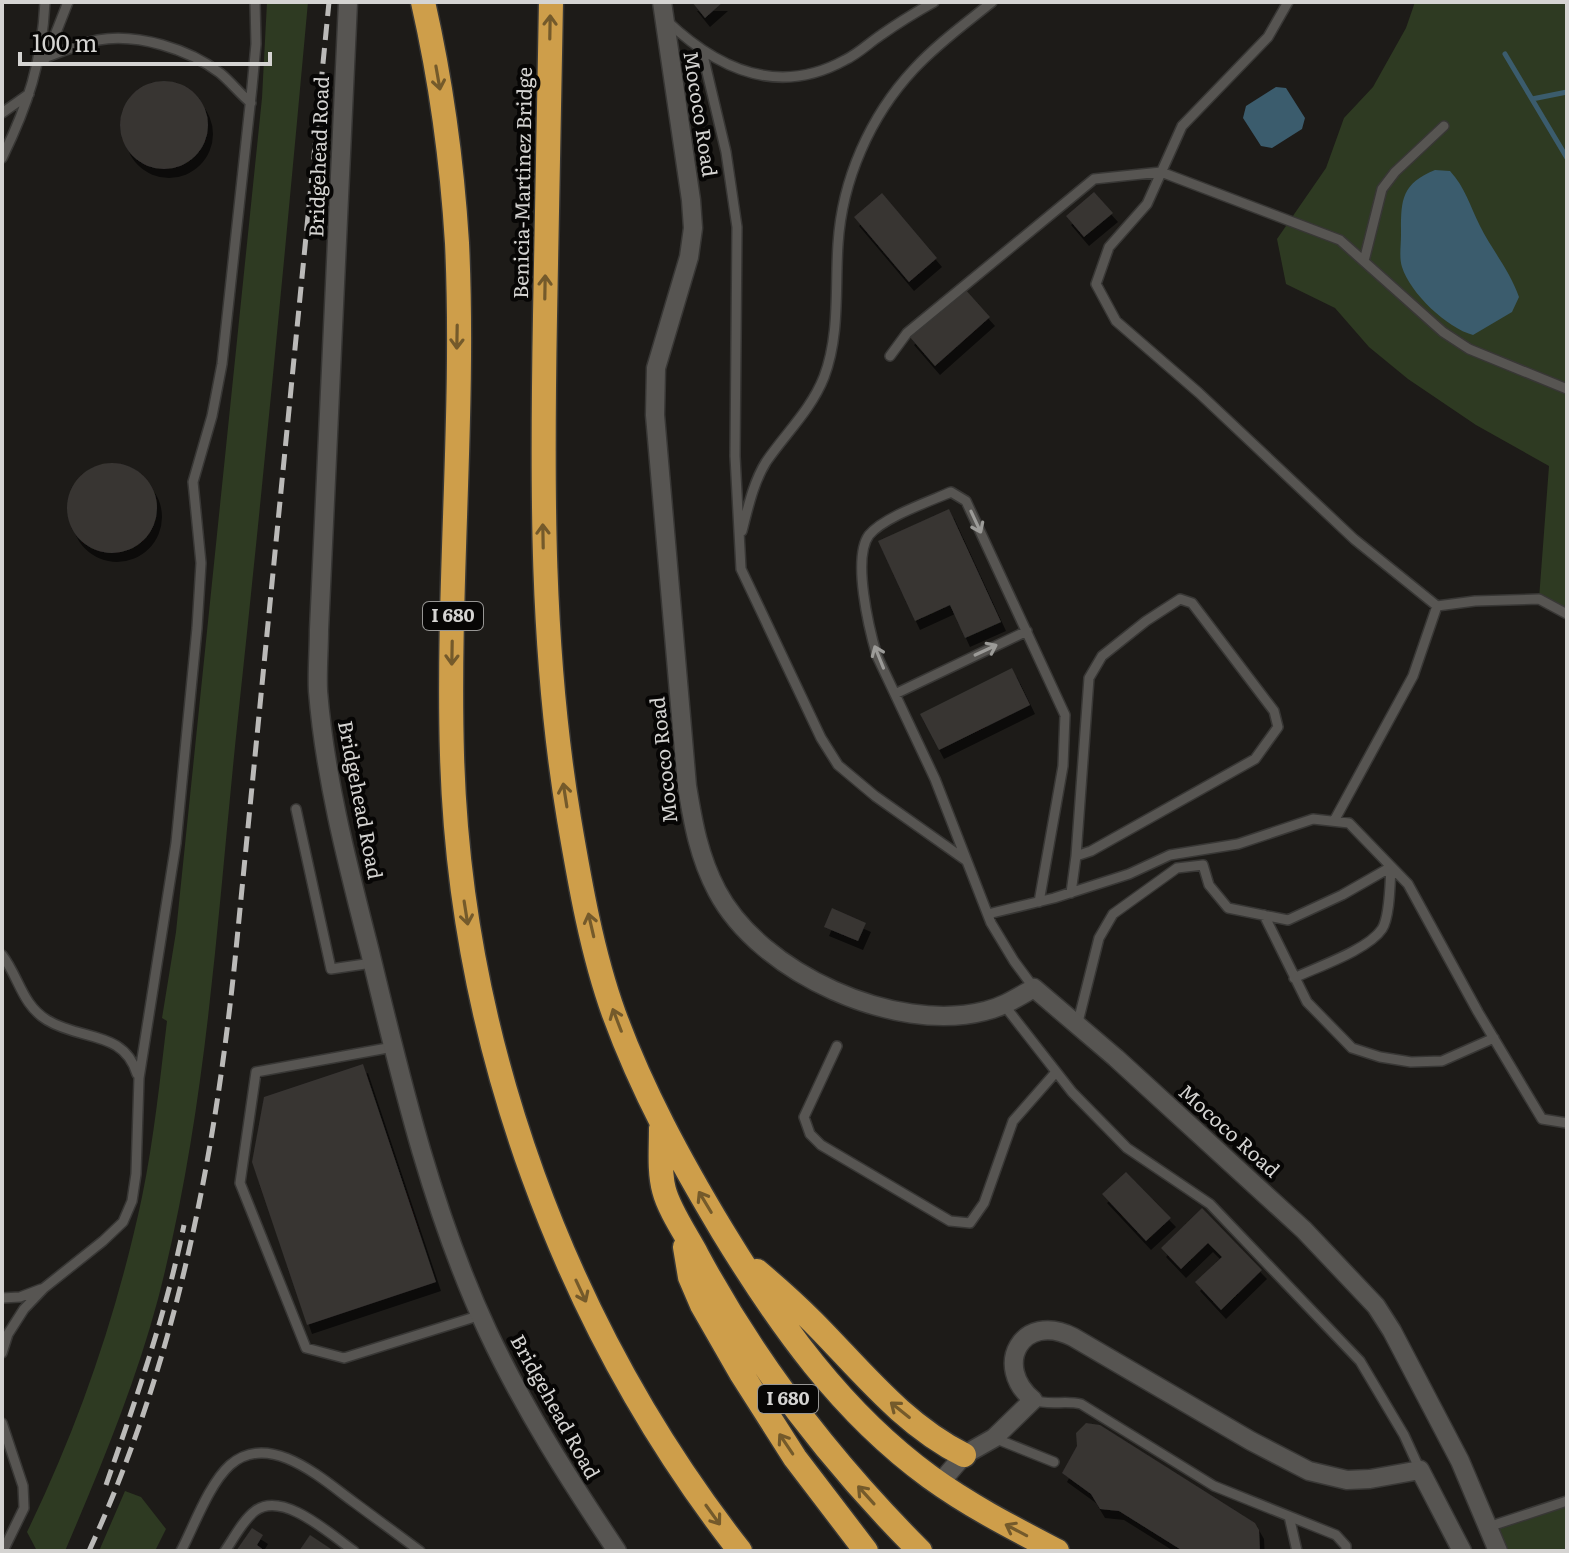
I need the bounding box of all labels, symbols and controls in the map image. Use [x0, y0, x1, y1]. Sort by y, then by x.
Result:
one-way arrow [542, 14, 558, 41]
scale bar [20, 16, 270, 66]
text: 100 m [32, 24, 98, 59]
street label: Mococo Road [677, 49, 727, 179]
one-way arrow [432, 65, 447, 91]
street label: Benicia-Martinez Bridge [504, 67, 538, 299]
street label: Bridgehead Road [299, 76, 335, 238]
one-way arrow [538, 274, 553, 301]
one-way arrow [450, 323, 465, 350]
one-way arrow [969, 510, 984, 534]
one-way arrow [536, 523, 551, 550]
road number: I 680 [423, 602, 483, 630]
one-way arrow [444, 639, 460, 666]
one-way arrow [974, 642, 998, 657]
one-way arrow [870, 645, 885, 670]
street label: Mococo Road [640, 695, 684, 825]
street label: Bridgehead Road [332, 718, 392, 882]
one-way arrow [557, 783, 572, 808]
one-way arrow [460, 899, 475, 925]
one-way arrow [582, 913, 597, 939]
one-way arrow [609, 1008, 623, 1033]
street label: Mococo Road [1173, 1076, 1288, 1183]
one-way arrow [697, 1191, 713, 1214]
one-way arrow [574, 1279, 589, 1303]
street label: Bridgehead Road [505, 1328, 609, 1484]
road number: I 680 [758, 1385, 818, 1413]
one-way arrow [890, 1401, 911, 1419]
one-way arrow [778, 1433, 794, 1456]
one-way arrow [857, 1485, 875, 1505]
one-way arrow [704, 1504, 721, 1525]
one-way arrow [1004, 1521, 1028, 1537]

